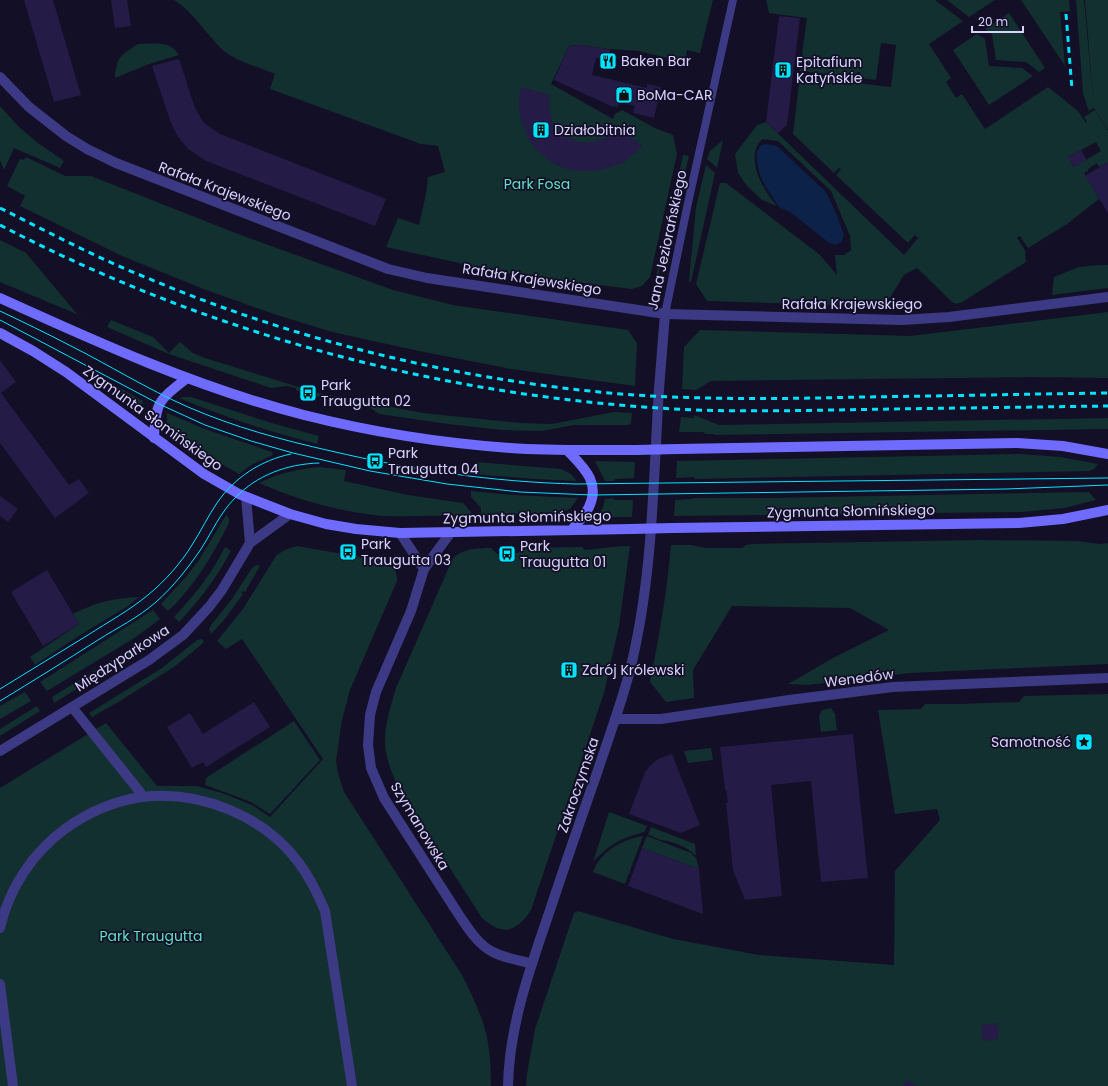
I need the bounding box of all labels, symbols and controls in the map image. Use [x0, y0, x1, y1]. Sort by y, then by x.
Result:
scale bar [972, 8, 1023, 34]
text: 20 m [978, 13, 1008, 30]
restaurant icon: Baken Bar [598, 51, 618, 71]
place label: Baken Bar [621, 51, 691, 71]
place label: Epitafium Katyńskie [796, 52, 863, 88]
building icon: Epitafium Katyńskie [773, 60, 793, 80]
shop icon: BoMa-CAR [614, 85, 634, 105]
place label: BoMa-CAR [637, 85, 713, 105]
building icon: Działobitnia [531, 120, 551, 140]
place label: Działobitnia [554, 120, 636, 140]
street label: Rafała Krajewskiego [156, 156, 294, 226]
street label: Jana Jeziorańskiego [642, 168, 692, 312]
park label: Park Fosa [504, 174, 570, 194]
street label: Rafała Krajewskiego [461, 258, 603, 300]
street label: Rafała Krajewskiego [782, 294, 922, 314]
street label: Zygmunta Słomińskiego [79, 360, 227, 476]
place label: Park Traugutta 02 [321, 375, 411, 411]
bus stop icon: Park Traugutta 02 [298, 383, 318, 403]
place label: Park Traugutta 04 [388, 443, 479, 479]
bus stop icon: Park Traugutta 04 [365, 451, 385, 471]
street label: Zygmunta Słomińskiego [767, 500, 935, 522]
street label: Zygmunta Słomińskiego [443, 506, 611, 528]
place label: Park Traugutta 03 [361, 534, 451, 570]
place label: Park Traugutta 01 [520, 536, 606, 572]
bus stop icon: Park Traugutta 03 [338, 542, 358, 562]
bus stop icon: Park Traugutta 01 [497, 544, 517, 564]
street label: Międzyparkowa [71, 620, 173, 696]
building icon: Zdrój Królewski [559, 660, 579, 680]
place label: Zdrój Królewski [582, 660, 685, 680]
street label: Wenedów [823, 664, 895, 692]
place label: Samotność [991, 732, 1071, 752]
place icon: Samotność [1074, 732, 1094, 752]
street label: Zakroczymska [552, 735, 604, 835]
street label: Szymanowska [386, 778, 454, 874]
park label: Park Traugutta [99, 926, 203, 946]

